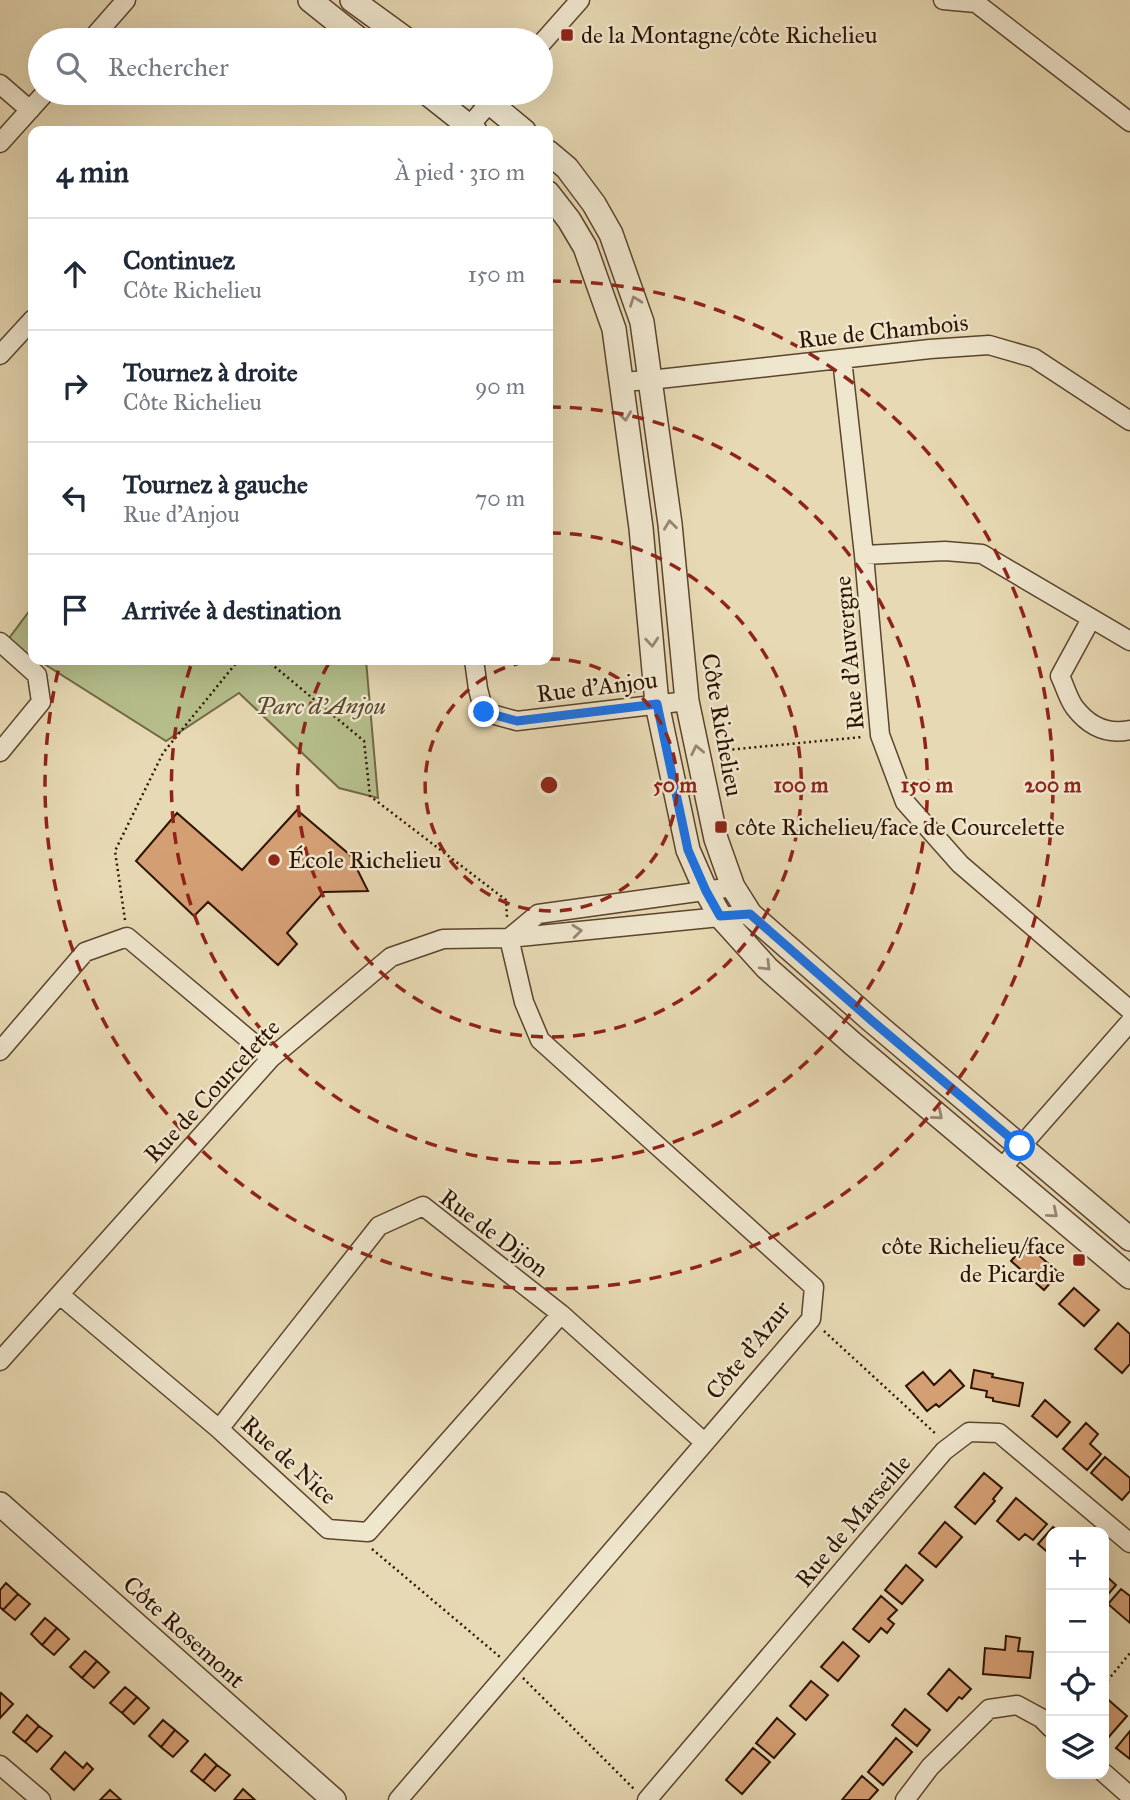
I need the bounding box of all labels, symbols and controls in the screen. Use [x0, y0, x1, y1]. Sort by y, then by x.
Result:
place label: de la Montagne/côte Richelieu [581, 20, 878, 50]
marker: de la Montagne/côte Richelieu [559, 27, 575, 43]
search box [28, 28, 553, 105]
icon: search [52, 48, 90, 86]
text: Rechercher [108, 51, 229, 83]
text: 4 min [56, 154, 129, 190]
text: À pied · 310 m [395, 158, 525, 186]
text: Continuez [123, 244, 235, 276]
icon: ahead [56, 255, 94, 293]
text: 150 m [468, 260, 525, 288]
text: Côte Richelieu [123, 276, 262, 304]
one-way arrow [629, 295, 643, 307]
street label: Rue de Chambois [796, 307, 970, 355]
text: Tournez à droite [123, 356, 298, 388]
icon: right [56, 367, 94, 405]
text: 90 m [475, 372, 525, 400]
text: Côte Richelieu [123, 388, 262, 416]
one-way arrow [618, 410, 633, 422]
text: Tournez à gauche [123, 468, 308, 500]
icon: left [56, 479, 94, 517]
text: 70 m [475, 484, 525, 512]
text: Rue d'Anjou [123, 500, 240, 528]
one-way arrow [663, 519, 678, 530]
street label: Rue d'Auvergne [827, 575, 871, 731]
icon: arrive [56, 591, 94, 629]
text: Arrivée à destination [123, 594, 341, 626]
one-way arrow [644, 636, 659, 647]
street label: Côte Richelieu [695, 651, 749, 799]
street label: Rue d'Anjou [535, 665, 659, 709]
park label: Parc d'Anjou [256, 691, 386, 721]
route end [468, 696, 499, 727]
one-way arrow [691, 744, 706, 756]
text: 50 m [653, 772, 697, 798]
text: 100 m [774, 772, 829, 798]
text: 150 m [901, 772, 953, 798]
text: 200 m [1025, 772, 1082, 798]
centre of rings [537, 773, 561, 797]
place label: côte Richelieu/face de Courcelette [735, 812, 1065, 842]
marker: côte Richelieu/face de Courcelette [713, 819, 729, 835]
place label: École Richelieu [288, 845, 442, 875]
marker: École Richelieu [266, 852, 282, 868]
one-way arrow [571, 924, 582, 939]
one-way arrow [757, 958, 770, 971]
street label: Rue de Courcelette [138, 1013, 286, 1169]
one-way arrow [929, 1107, 942, 1119]
route start [1004, 1130, 1035, 1161]
street label: Rue de Dijon [434, 1182, 554, 1284]
one-way arrow [1045, 1205, 1058, 1217]
place label: côte Richelieu/face de Picardie [882, 1231, 1065, 1289]
marker: côte Richelieu/face de Picardie [1071, 1252, 1087, 1268]
street label: Côte d'Azur [699, 1295, 797, 1405]
street label: Rue de Nice [235, 1409, 343, 1511]
street label: Rue de Marseille [789, 1449, 917, 1593]
map controls [1046, 1527, 1109, 1779]
button: + [1046, 1527, 1109, 1590]
street label: Côte Rosemont [117, 1569, 252, 1695]
button: − [1046, 1590, 1109, 1653]
button: locate [1046, 1653, 1109, 1716]
button: layers [1046, 1716, 1109, 1779]

